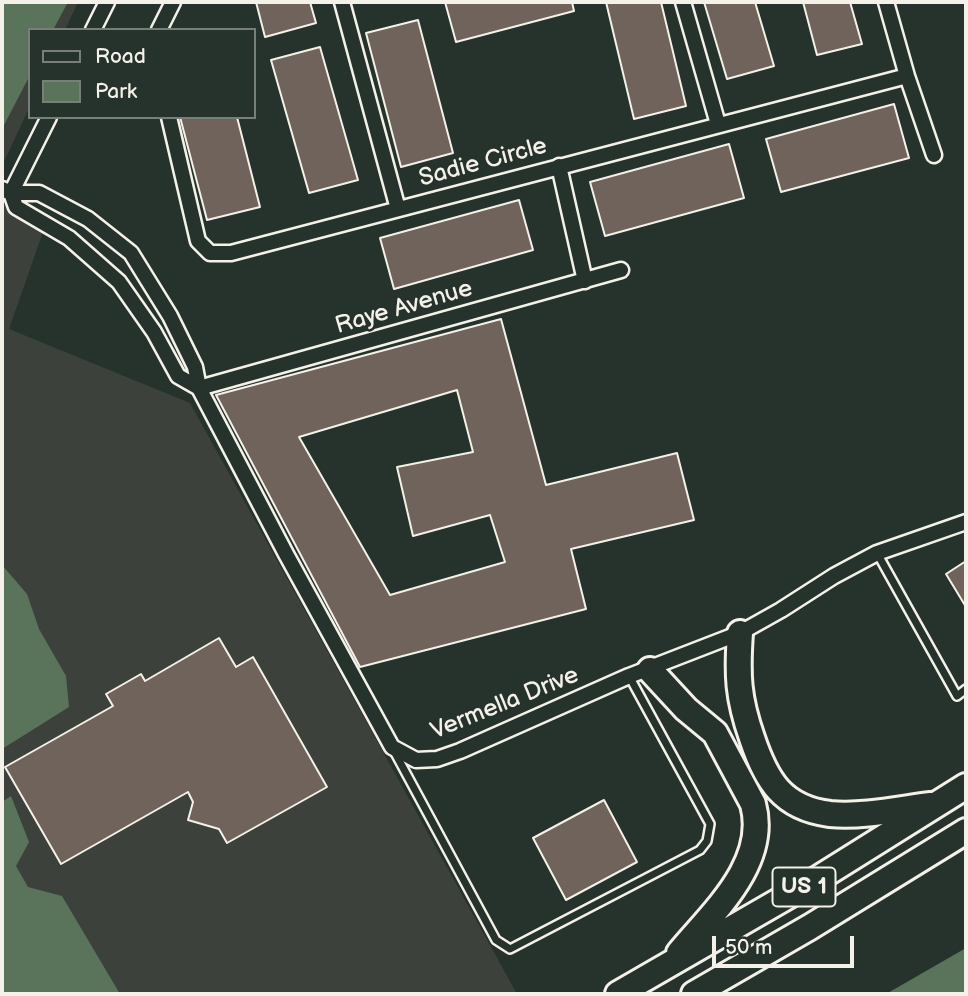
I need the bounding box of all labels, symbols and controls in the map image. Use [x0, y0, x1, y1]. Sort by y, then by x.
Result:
legend [28, 28, 256, 119]
text: Road [95, 44, 146, 69]
text: Park [95, 79, 137, 104]
street label: Sadie Circle [416, 132, 550, 194]
street label: Raye Avenue [332, 275, 476, 341]
street label: Vermella Drive [427, 661, 583, 747]
road number: US 1 [772, 867, 836, 906]
scale bar [716, 922, 858, 966]
text: 50 m [725, 935, 772, 960]

